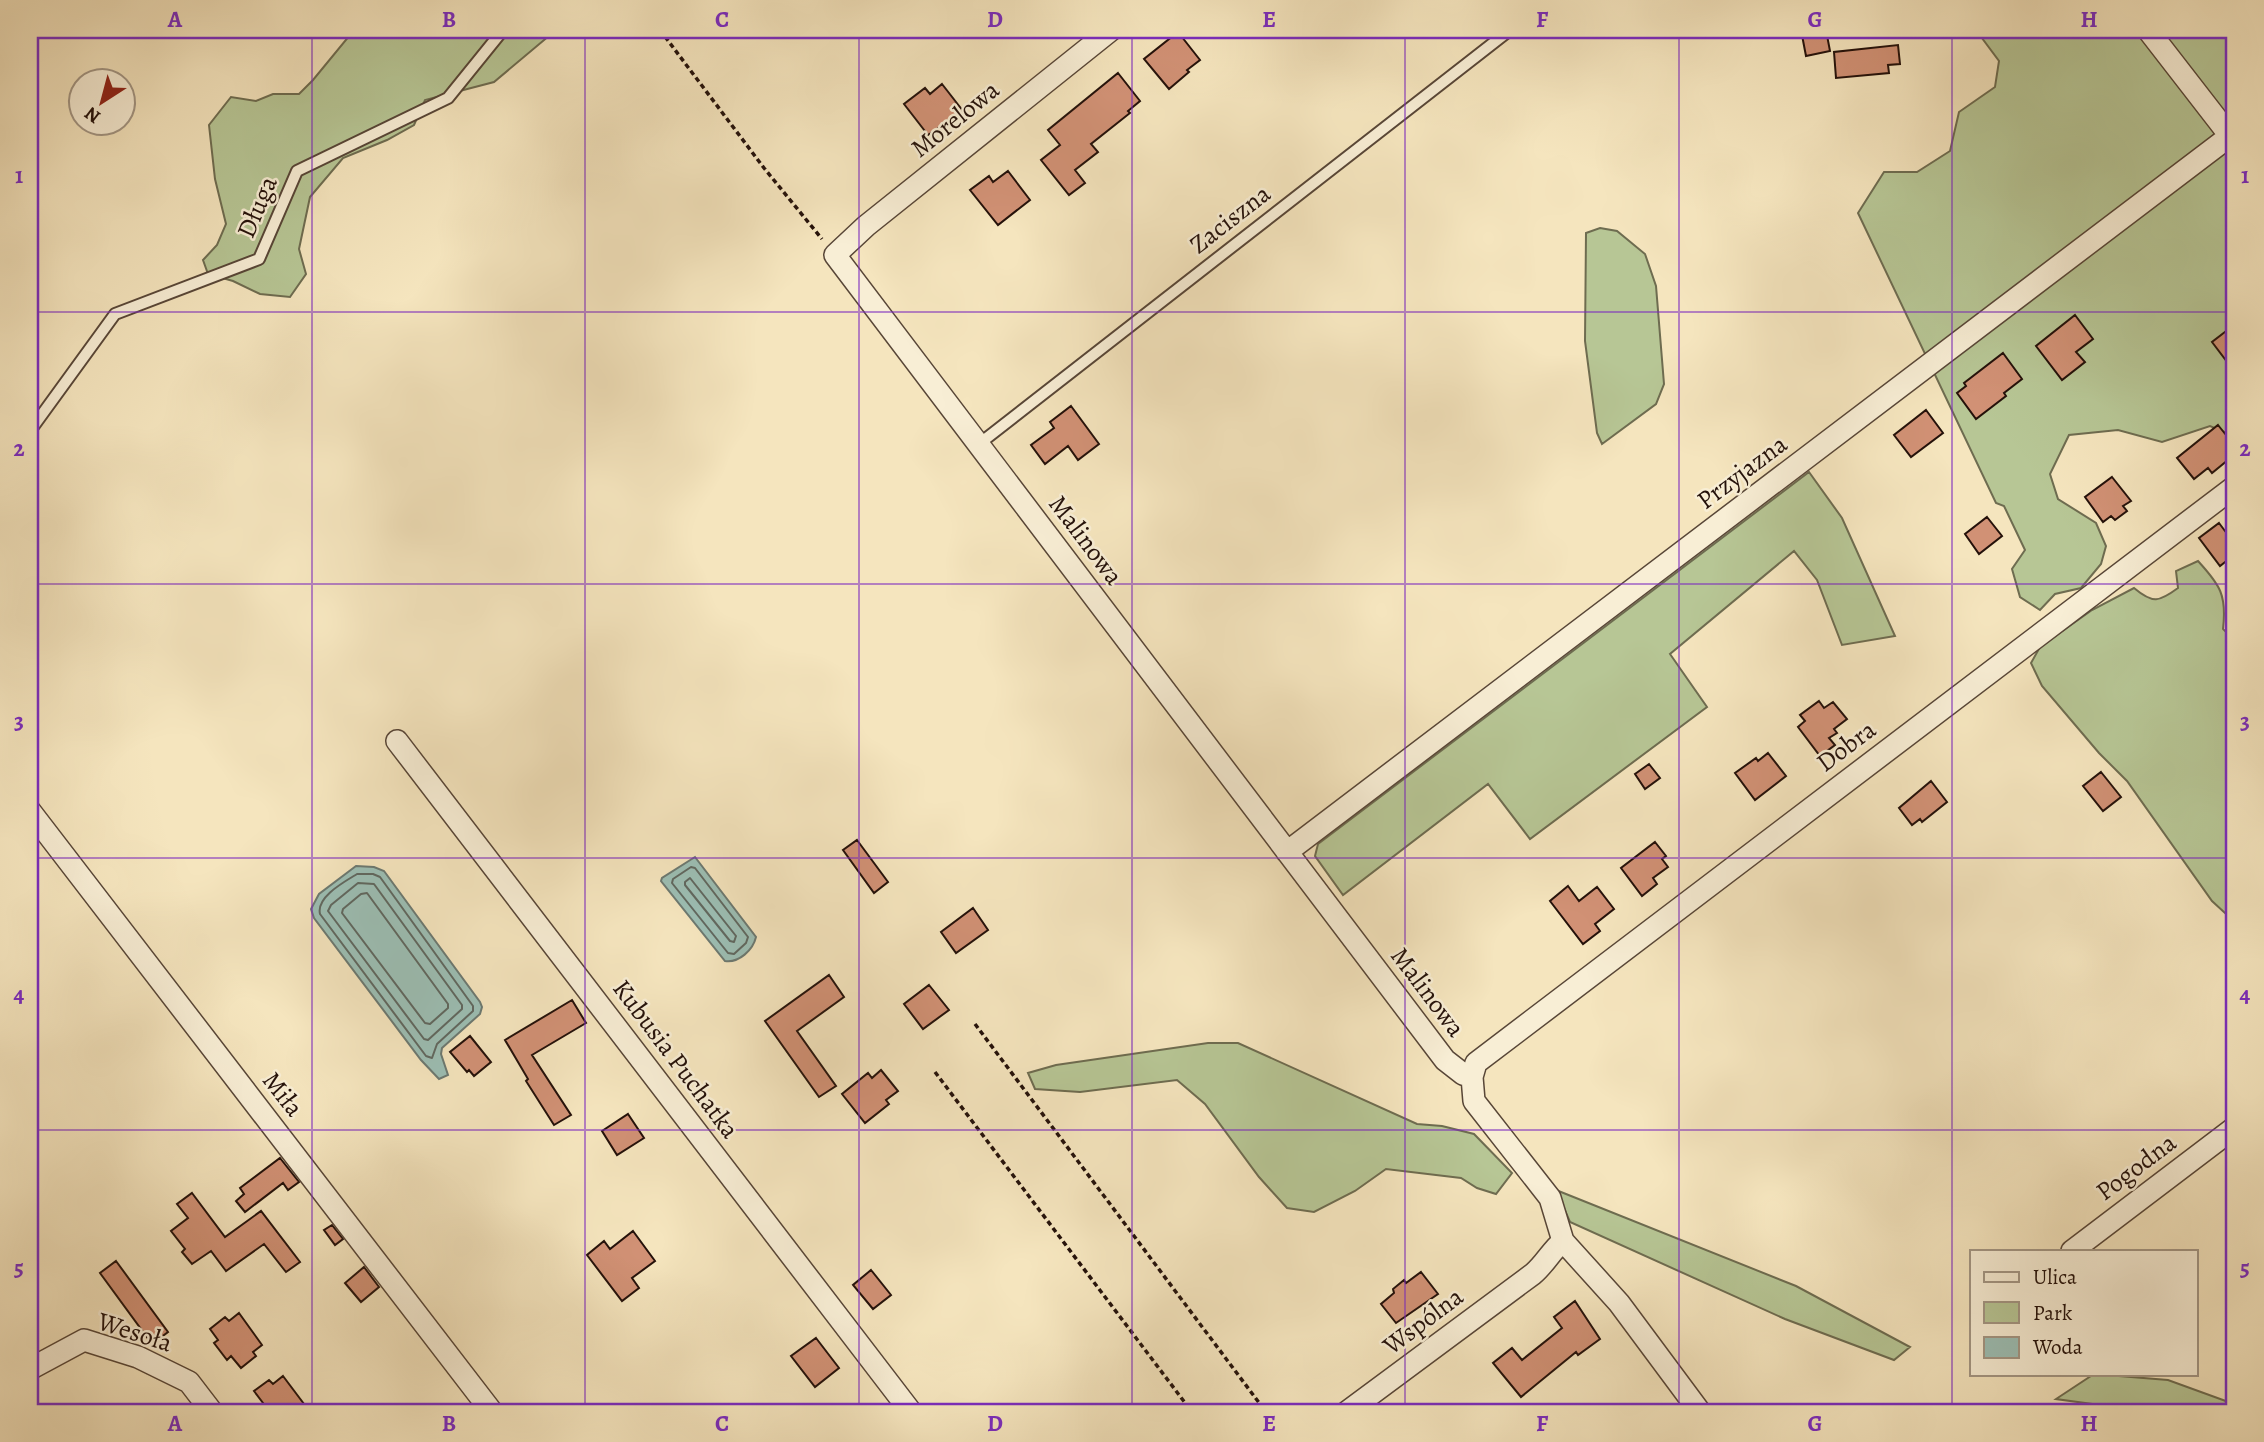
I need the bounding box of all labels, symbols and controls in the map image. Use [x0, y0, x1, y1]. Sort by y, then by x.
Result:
text: A [167, 4, 183, 35]
text: B [442, 4, 456, 35]
text: C [715, 4, 729, 35]
text: D [987, 4, 1003, 35]
text: E [1262, 4, 1276, 35]
text: F [1536, 4, 1549, 35]
text: G [1807, 4, 1823, 35]
text: H [2080, 4, 2098, 35]
north arrow [66, 66, 136, 136]
street label: Morelowa [903, 72, 1007, 166]
text: N [79, 100, 106, 130]
text: 1 [15, 160, 23, 191]
text: 1 [2241, 160, 2249, 191]
street label: Długa [228, 171, 286, 243]
street label: Zaciszna [1182, 176, 1278, 262]
street label: Przyjazna [1690, 427, 1794, 517]
text: 2 [13, 433, 25, 464]
text: 2 [2239, 433, 2251, 464]
street label: Malinowa [1041, 488, 1131, 592]
text: 3 [14, 706, 24, 737]
text: 3 [2240, 706, 2250, 737]
street label: Dobra [1809, 712, 1883, 780]
street label: Malinowa [1383, 940, 1473, 1044]
street label: Kubusia Puchatka [605, 972, 747, 1146]
text: 4 [14, 979, 25, 1010]
text: 4 [2240, 979, 2251, 1010]
street label: Miła [254, 1064, 312, 1124]
street label: Pogodna [2089, 1125, 2183, 1209]
legend [1970, 1250, 2198, 1376]
text: 5 [14, 1252, 24, 1283]
text: 5 [2240, 1252, 2250, 1283]
text: Ulica [2033, 1263, 2077, 1291]
street label: Wspólna [1375, 1279, 1470, 1363]
text: Park [2033, 1299, 2073, 1327]
street label: Wesoła [92, 1303, 177, 1360]
text: Woda [2032, 1333, 2083, 1361]
text: A [167, 1408, 183, 1439]
text: B [442, 1408, 456, 1439]
text: C [715, 1408, 729, 1439]
text: D [987, 1408, 1003, 1439]
text: E [1262, 1408, 1276, 1439]
text: F [1536, 1408, 1549, 1439]
text: G [1807, 1408, 1823, 1439]
text: H [2080, 1408, 2098, 1439]

